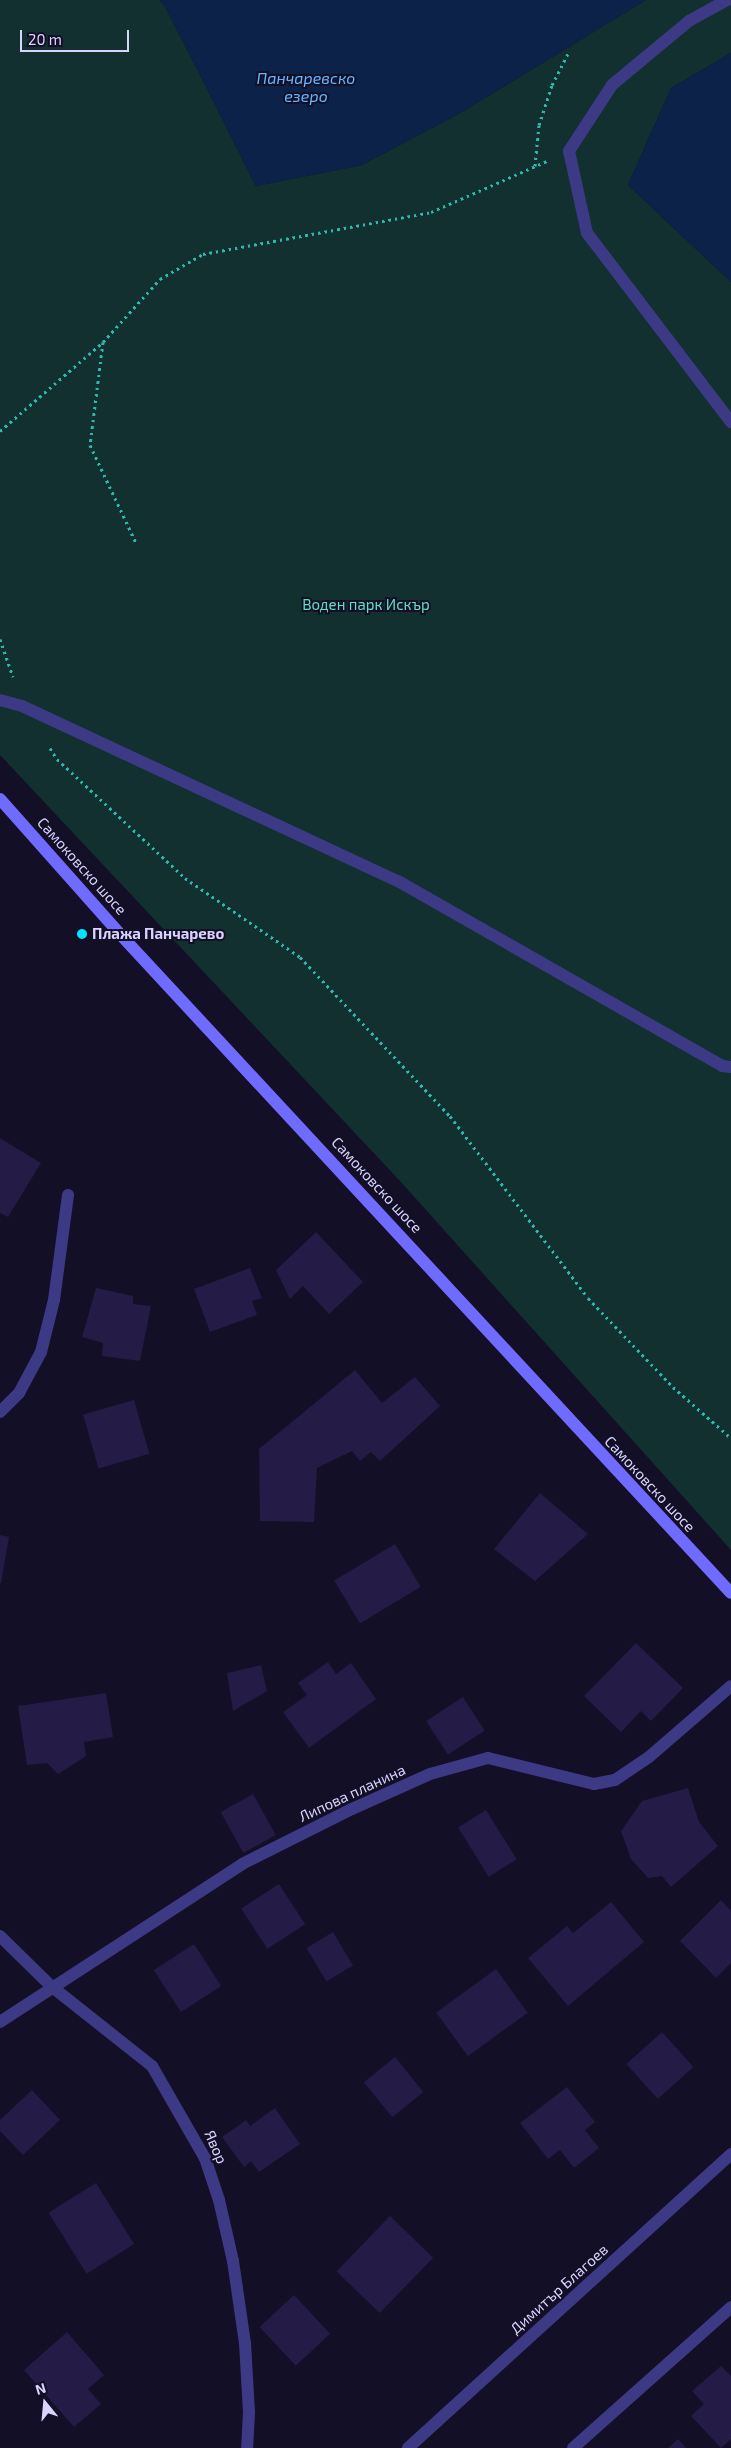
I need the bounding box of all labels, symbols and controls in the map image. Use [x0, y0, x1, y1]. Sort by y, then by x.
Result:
scale bar [22, 20, 131, 52]
text: 20 m [28, 30, 62, 48]
water label: Панчаревско езеро [257, 68, 355, 106]
park label: Воден парк Искър [302, 596, 430, 614]
street label: Самоковско шосе [34, 814, 130, 918]
place label: Плажа Панчарево [92, 925, 224, 943]
marker: Плажа Панчарево [76, 928, 88, 940]
street label: Самоковско шосе [328, 1133, 426, 1237]
street label: Самоковско шосе [601, 1432, 699, 1536]
street label: Липова планина [296, 1760, 408, 1826]
street label: Явор [201, 2127, 231, 2167]
street label: Димитър Благоев [506, 2240, 612, 2338]
north arrow [20, 2378, 70, 2428]
text: N [33, 2379, 48, 2398]

